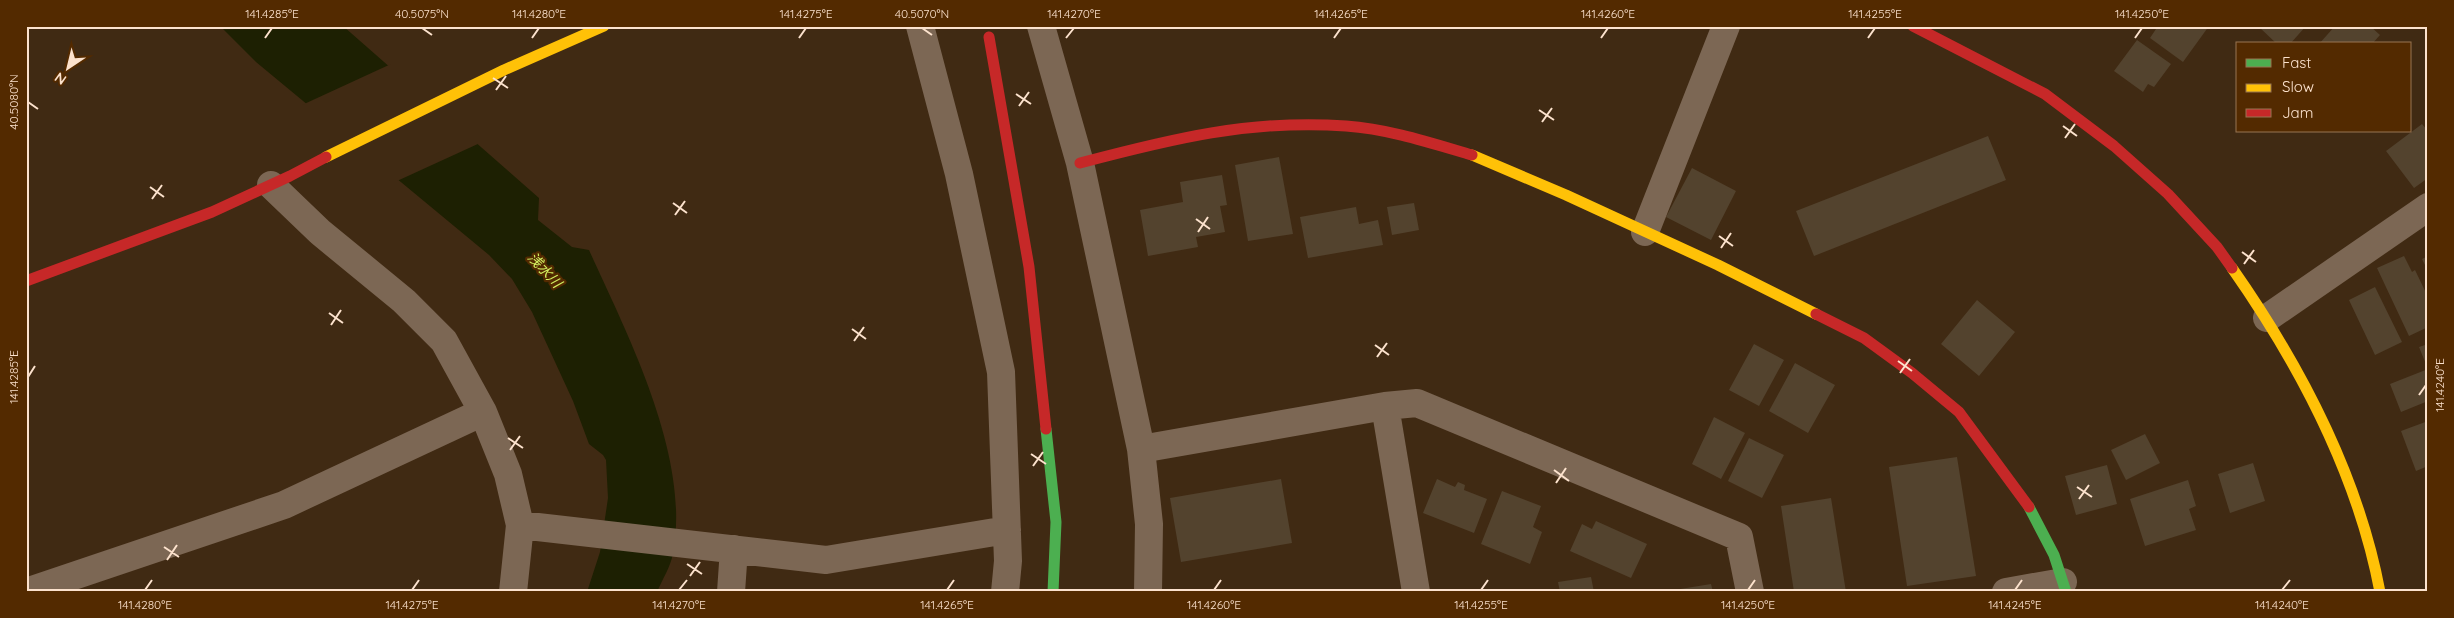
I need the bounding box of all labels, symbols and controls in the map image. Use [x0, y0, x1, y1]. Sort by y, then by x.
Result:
text: 141.4285°E [245, 6, 299, 21]
text: 40.5075°N [395, 6, 449, 21]
text: 141.4280°E [512, 6, 566, 21]
text: 141.4275°E [780, 6, 833, 21]
text: 40.5070°N [895, 6, 949, 21]
text: 141.4270°E [1047, 6, 1101, 21]
text: 141.4265°E [1314, 6, 1368, 21]
text: 141.4260°E [1581, 6, 1635, 21]
text: 141.4255°E [1848, 6, 1902, 21]
text: 141.4250°E [2115, 6, 2169, 21]
north arrow [42, 42, 92, 92]
legend [2236, 42, 2412, 132]
text: Fast [2282, 53, 2311, 72]
text: N [51, 68, 70, 89]
text: 40.5080°N [6, 74, 21, 130]
text: Slow [2282, 77, 2314, 96]
text: Jam [2282, 103, 2313, 122]
water label: 浅水川 [524, 249, 567, 293]
text: 141.4285°E [6, 350, 21, 404]
text: 141.4240°E [2432, 358, 2447, 412]
text: 141.4280°E [118, 597, 172, 612]
text: 141.4275°E [386, 597, 439, 612]
text: 141.4270°E [652, 597, 706, 612]
text: 141.4265°E [920, 597, 974, 612]
text: 141.4260°E [1187, 597, 1241, 612]
text: 141.4255°E [1454, 597, 1508, 612]
text: 141.4250°E [1721, 597, 1775, 612]
text: 141.4245°E [1988, 597, 2042, 612]
text: 141.4240°E [2255, 597, 2309, 612]

